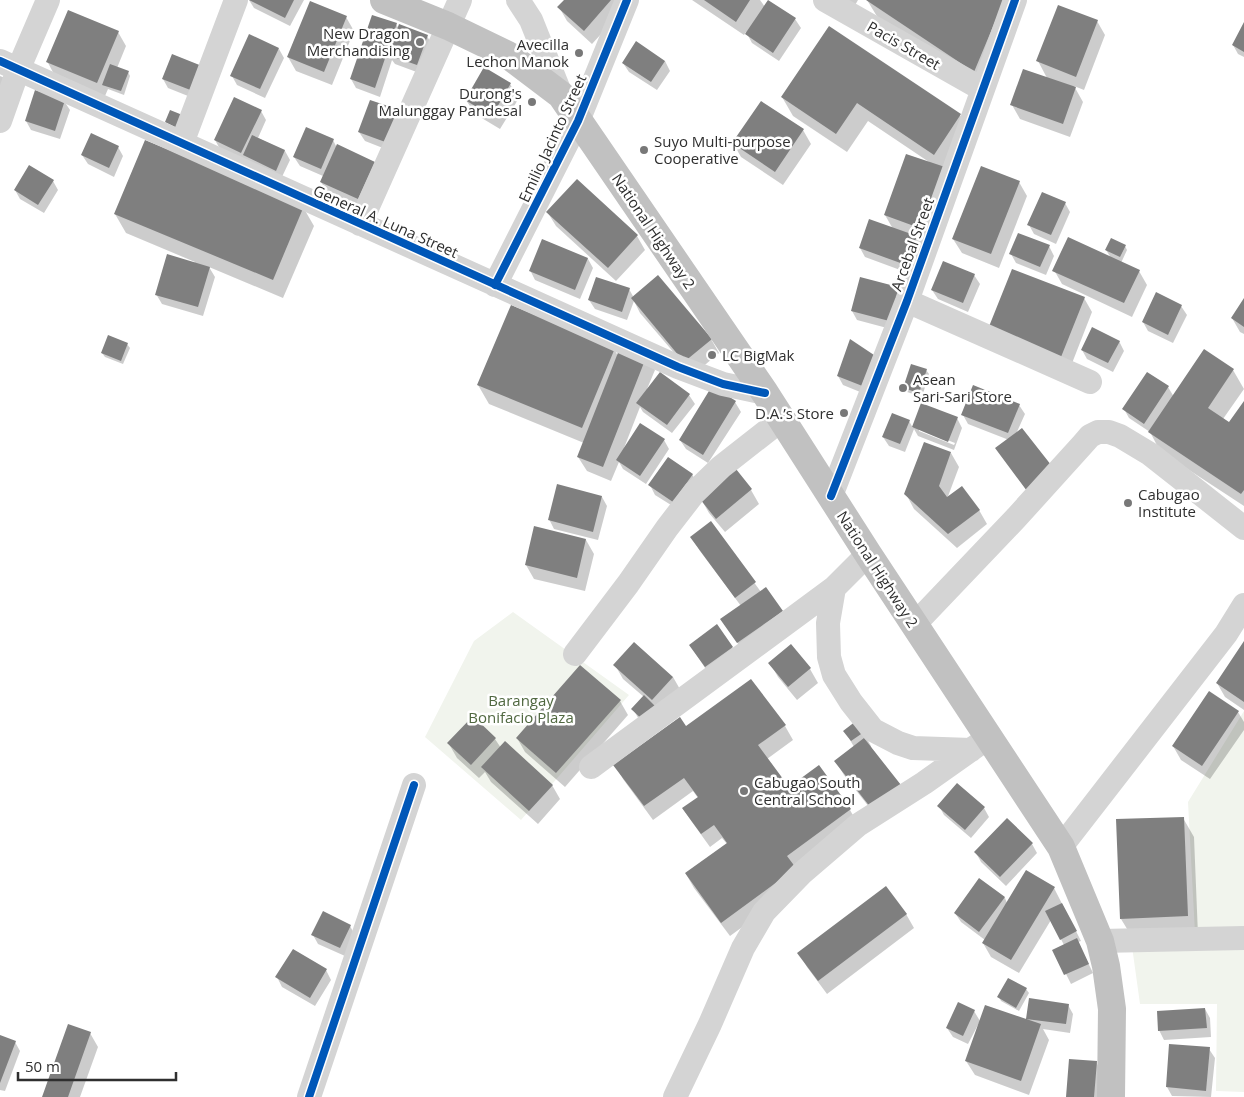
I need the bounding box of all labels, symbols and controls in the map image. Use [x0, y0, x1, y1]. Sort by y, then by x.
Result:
street label: Pacis Street [864, 16, 944, 74]
place label: New Dragon Merchandising [307, 23, 410, 60]
place label: Avecilla Lechon Manok [466, 34, 569, 71]
marker: New Dragon Merchandising [414, 36, 426, 48]
marker: Avecilla Lechon Manok [573, 47, 585, 59]
street label: Emilio Jacinto Street [514, 71, 590, 205]
place label: Durong's Malunggay Pandesal [379, 83, 522, 120]
marker: Durong's Malunggay Pandesal [526, 96, 538, 108]
place label: Suyo Multi-purpose Cooperative [654, 131, 791, 168]
marker: Suyo Multi-purpose Cooperative [638, 144, 650, 156]
street label: National Highway 2 [608, 169, 700, 293]
street label: General A. Luna Street [310, 180, 462, 262]
street label: Arcebal Street [886, 194, 938, 294]
place label: LC BigMak [722, 345, 795, 365]
marker: LC BigMak [706, 349, 718, 361]
place label: Asean Sari-Sari Store [913, 369, 1012, 406]
marker: Asean Sari-Sari Store [897, 382, 909, 394]
place label: D.A.’s Store [755, 403, 834, 423]
marker: D.A.’s Store [838, 407, 850, 419]
place label: Cabugao Institute [1138, 484, 1200, 521]
marker: Cabugao Institute [1122, 497, 1134, 509]
street label: National Highway 2 [833, 507, 923, 631]
park label: Barangay Bonifacio Plaza [468, 690, 574, 727]
place label: Cabugao South Central School [754, 772, 861, 809]
marker: Cabugao South Central School [738, 785, 750, 797]
scale bar [18, 1050, 175, 1082]
text: 50 m [25, 1056, 60, 1076]

